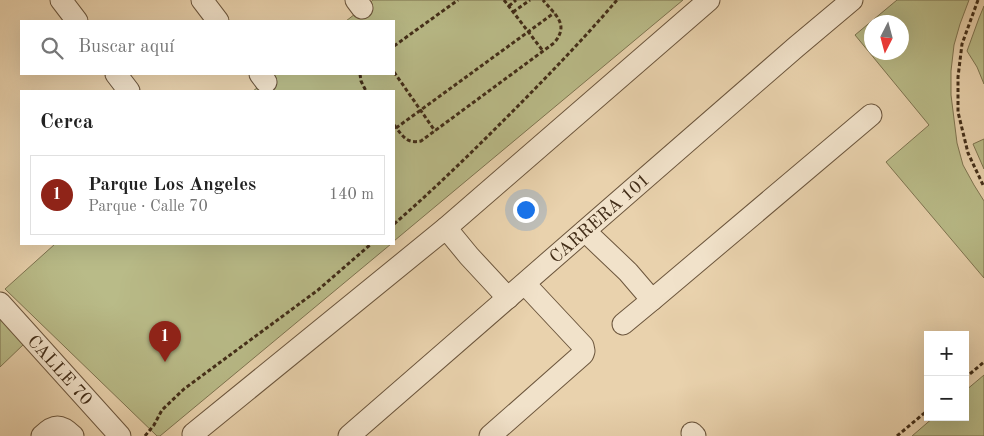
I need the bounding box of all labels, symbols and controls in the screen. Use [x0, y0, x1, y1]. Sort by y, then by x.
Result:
north arrow [864, 15, 909, 60]
search box [20, 20, 395, 75]
icon: search [38, 34, 66, 62]
text: Buscar aquí [78, 38, 174, 57]
text: Cerca [40, 112, 93, 133]
street label: CARRERA 101 [547, 171, 654, 267]
text: Parque Los Angeles [88, 176, 256, 195]
text: 1 [52, 187, 62, 203]
text: 140 m [329, 187, 374, 203]
your location [513, 197, 539, 223]
text: Parque · Calle 70 [88, 199, 208, 215]
pin: 1 [149, 321, 181, 362]
map controls [924, 331, 969, 421]
button: + [924, 331, 969, 376]
street label: CALLE 70 [24, 332, 96, 409]
button: − [924, 376, 969, 421]

